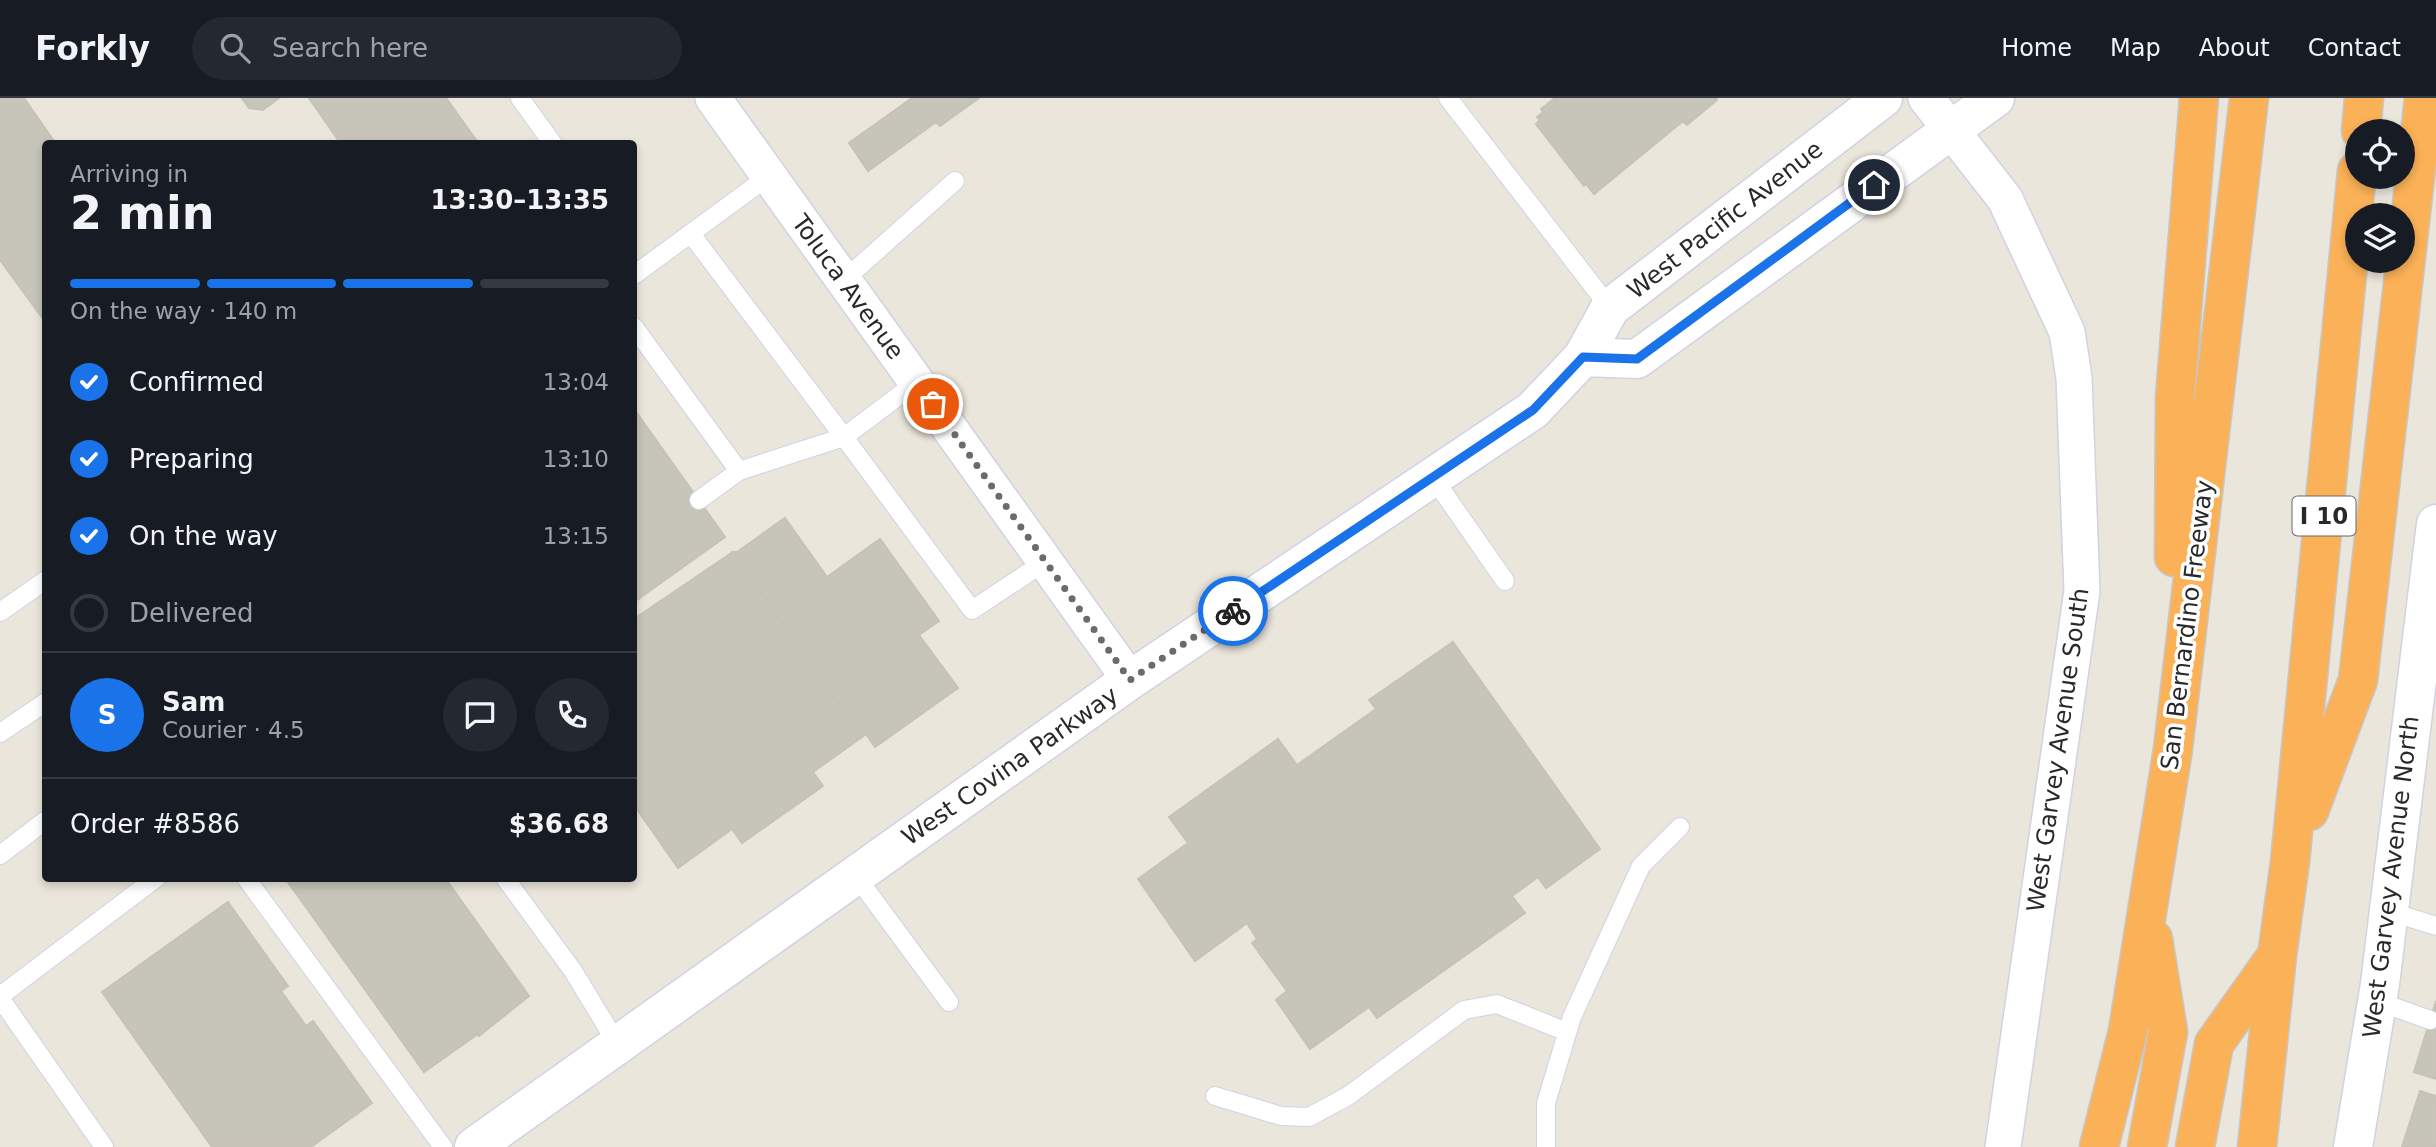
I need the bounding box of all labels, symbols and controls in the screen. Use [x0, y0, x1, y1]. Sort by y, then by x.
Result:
search box [192, 17, 682, 80]
text: Forkly [35, 29, 150, 68]
icon: search [216, 29, 254, 67]
text: Search here [272, 33, 428, 63]
text: Home [2001, 34, 2072, 62]
text: Map [2110, 34, 2161, 62]
text: About [2199, 34, 2270, 62]
text: Contact [2308, 34, 2401, 62]
map controls [2345, 119, 2415, 273]
button: locate [2345, 119, 2415, 189]
street label: West Pacific Avenue [1622, 135, 1828, 305]
pin [1844, 155, 1904, 215]
text: Arriving in [70, 161, 188, 187]
icon: home [1855, 166, 1893, 204]
text: 13:30–13:35 [430, 185, 609, 215]
text: 2 min [70, 186, 214, 240]
button: layers [2345, 203, 2415, 273]
street label: Toluca Avenue [786, 208, 910, 365]
text: On the way · 140 m [70, 298, 297, 324]
icon: check [70, 363, 108, 401]
text: Confirmed [129, 367, 264, 397]
text: 13:04 [543, 369, 609, 395]
pin [903, 374, 963, 434]
icon: bag [914, 385, 952, 423]
icon: check [70, 440, 108, 478]
text: Preparing [129, 444, 254, 474]
text: 13:10 [543, 446, 609, 472]
street label: San Bernardino Freeway [2155, 479, 2219, 771]
road number: I 10 [2292, 496, 2356, 536]
icon: check [70, 517, 108, 555]
text: On the way [129, 521, 278, 551]
text: 13:15 [543, 523, 609, 549]
courier [1198, 576, 1268, 646]
street label: West Garvey Avenue South [2021, 586, 2095, 914]
icon: bike [1214, 592, 1252, 630]
text: Delivered [129, 598, 253, 628]
button: chat [443, 678, 517, 752]
button: phone [535, 678, 609, 752]
street label: West Covina Parkway [897, 681, 1123, 851]
text: Sam [162, 687, 225, 717]
text: S [98, 700, 116, 730]
street label: West Garvey Avenue North [2357, 714, 2425, 1040]
text: Courier · 4.5 [162, 717, 305, 743]
text: Order #8586 [70, 809, 240, 839]
text: $36.68 [509, 809, 609, 839]

